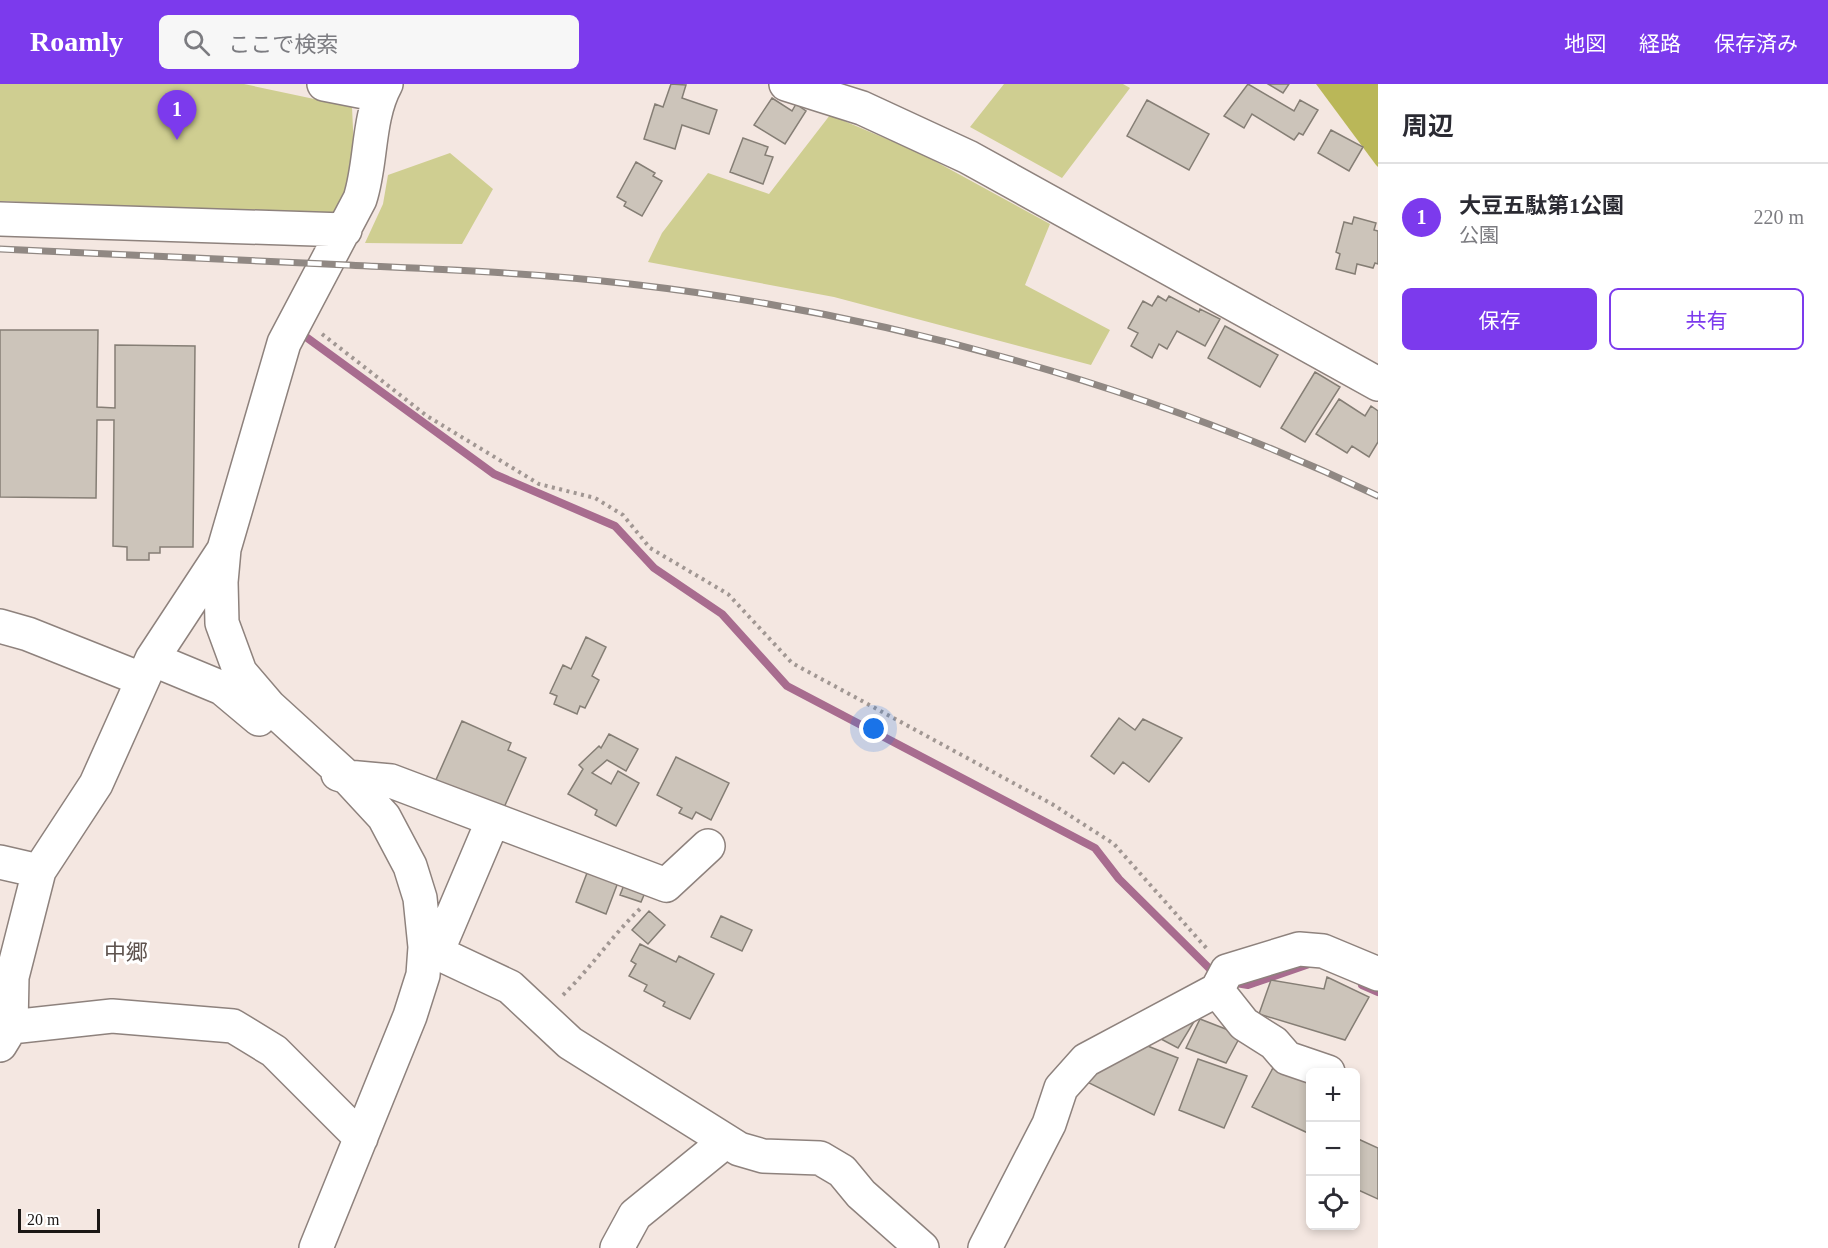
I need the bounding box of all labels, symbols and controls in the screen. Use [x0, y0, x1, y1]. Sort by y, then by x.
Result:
search box [159, 15, 579, 69]
text: Roamly [30, 26, 123, 57]
icon: search [180, 26, 213, 59]
text: ここで検索 [228, 32, 338, 57]
text: 地図 [1564, 32, 1606, 56]
text: 経路 [1639, 32, 1681, 56]
text: 保存済み [1714, 32, 1798, 56]
pin: 1 [158, 91, 196, 140]
text: 周辺 [1402, 112, 1454, 141]
text: 大豆五駄第1公園 [1459, 193, 1624, 218]
text: 1 [1417, 206, 1427, 228]
text: 220 m [1753, 206, 1804, 228]
text: 公園 [1459, 224, 1499, 246]
button: 保存 [1402, 288, 1597, 350]
button: 共有 [1609, 288, 1804, 350]
your location [859, 714, 888, 743]
district label: 中郷 [104, 940, 148, 965]
map controls [1306, 1068, 1360, 1230]
button: + [1306, 1068, 1360, 1122]
button: − [1306, 1122, 1360, 1176]
button: locate [1306, 1176, 1360, 1230]
scale bar [18, 1206, 100, 1234]
text: 20 m [27, 1211, 59, 1228]

